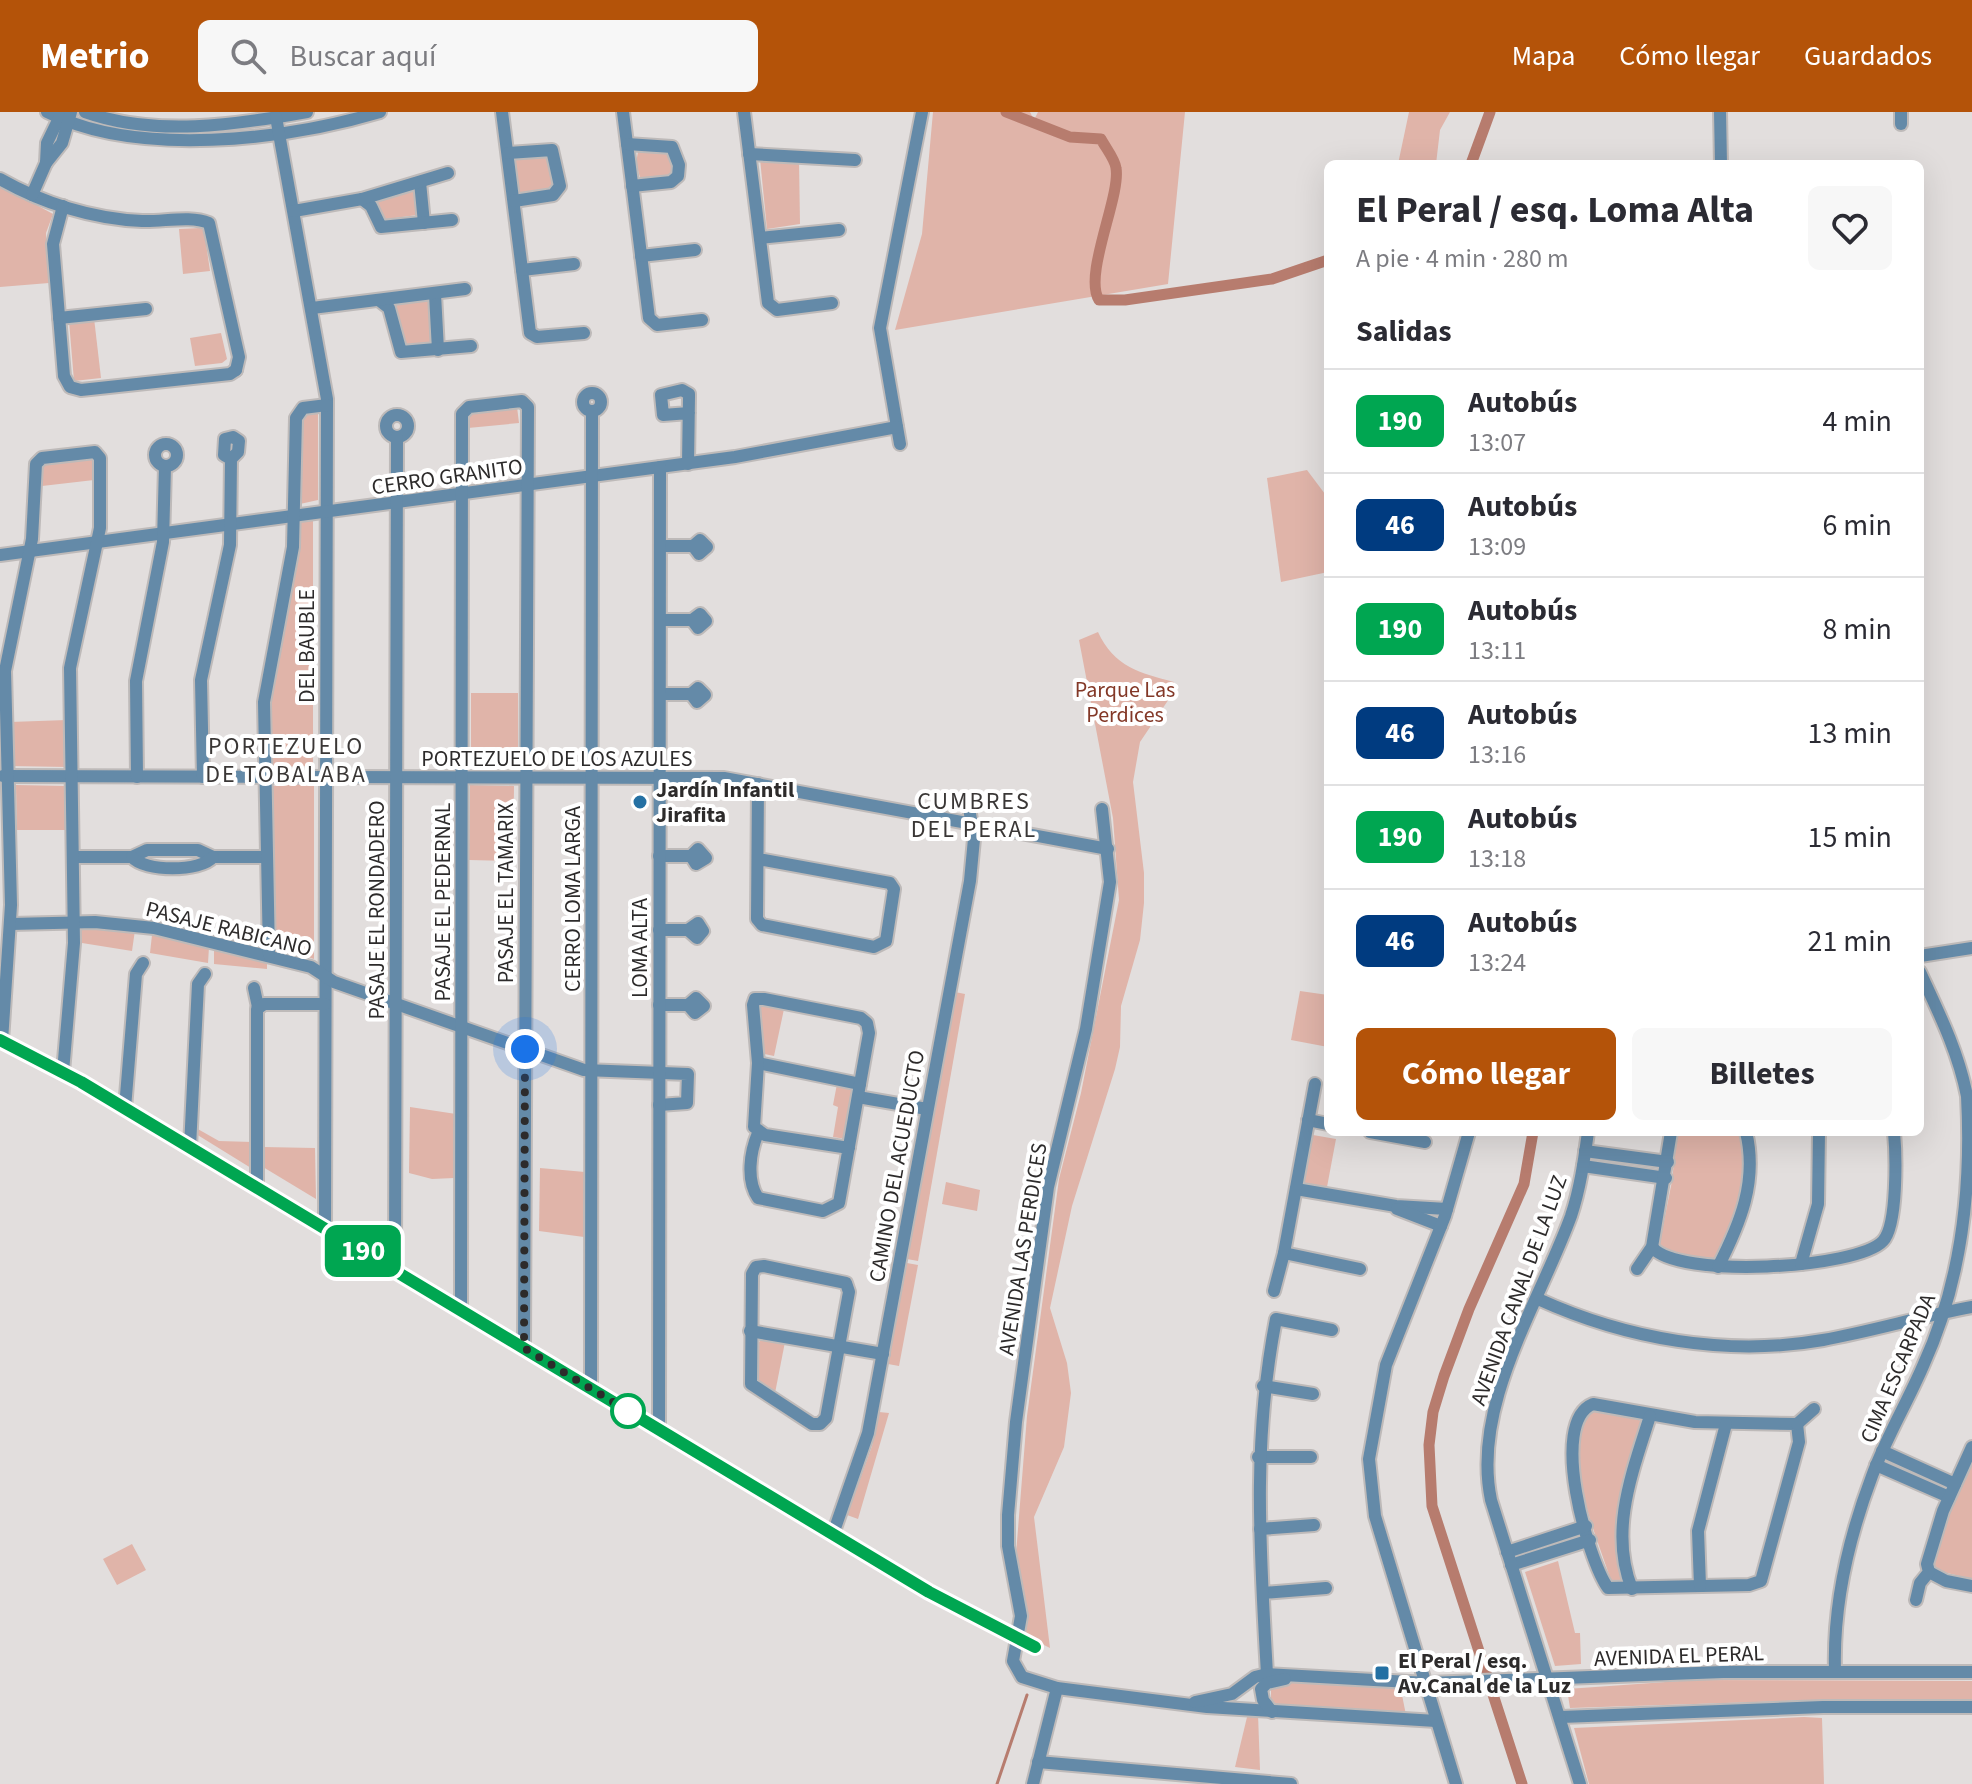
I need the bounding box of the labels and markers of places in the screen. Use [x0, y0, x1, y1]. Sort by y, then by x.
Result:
place label: Jardín Infantil Jirafita [656, 774, 795, 831]
marker: Jardín Infantil Jirafita [631, 793, 649, 811]
unlabelled marker [611, 1394, 645, 1428]
place label: El Peral / esq. Av.Canal de la Luz [1397, 1645, 1571, 1702]
marker: El Peral / esq. Av.Canal de la Luz [1373, 1664, 1391, 1682]

